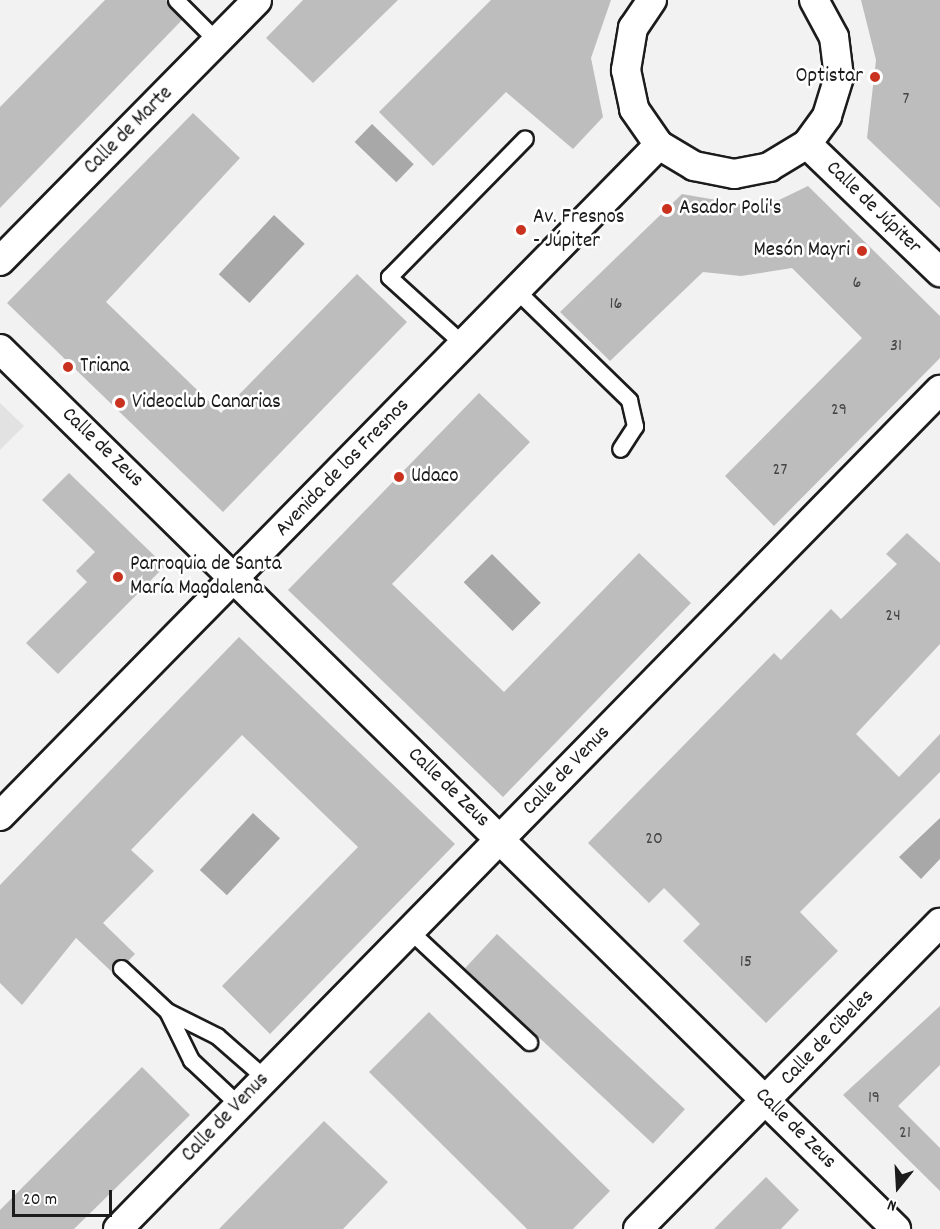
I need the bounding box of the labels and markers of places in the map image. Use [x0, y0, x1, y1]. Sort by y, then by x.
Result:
place label: Optistar [795, 64, 863, 90]
marker: Optistar [868, 70, 882, 84]
place label: Asador Poli's [679, 196, 782, 222]
marker: Asador Poli's [660, 202, 674, 216]
place label: Av. Fresnos - Júpiter [533, 205, 625, 255]
marker: Av. Fresnos - Júpiter [514, 223, 528, 237]
place label: Mesón Mayri [753, 238, 850, 264]
marker: Mesón Mayri [855, 244, 869, 258]
place label: Triana [80, 354, 129, 380]
marker: Triana [61, 360, 75, 374]
place label: Videoclub Canarias [132, 390, 281, 416]
marker: Videoclub Canarias [113, 396, 127, 410]
place label: Udaco [411, 464, 459, 490]
marker: Udaco [392, 470, 406, 484]
place label: Parroquia de Santa María Magdalena [130, 552, 282, 602]
marker: Parroquia de Santa María Magdalena [111, 570, 125, 584]

